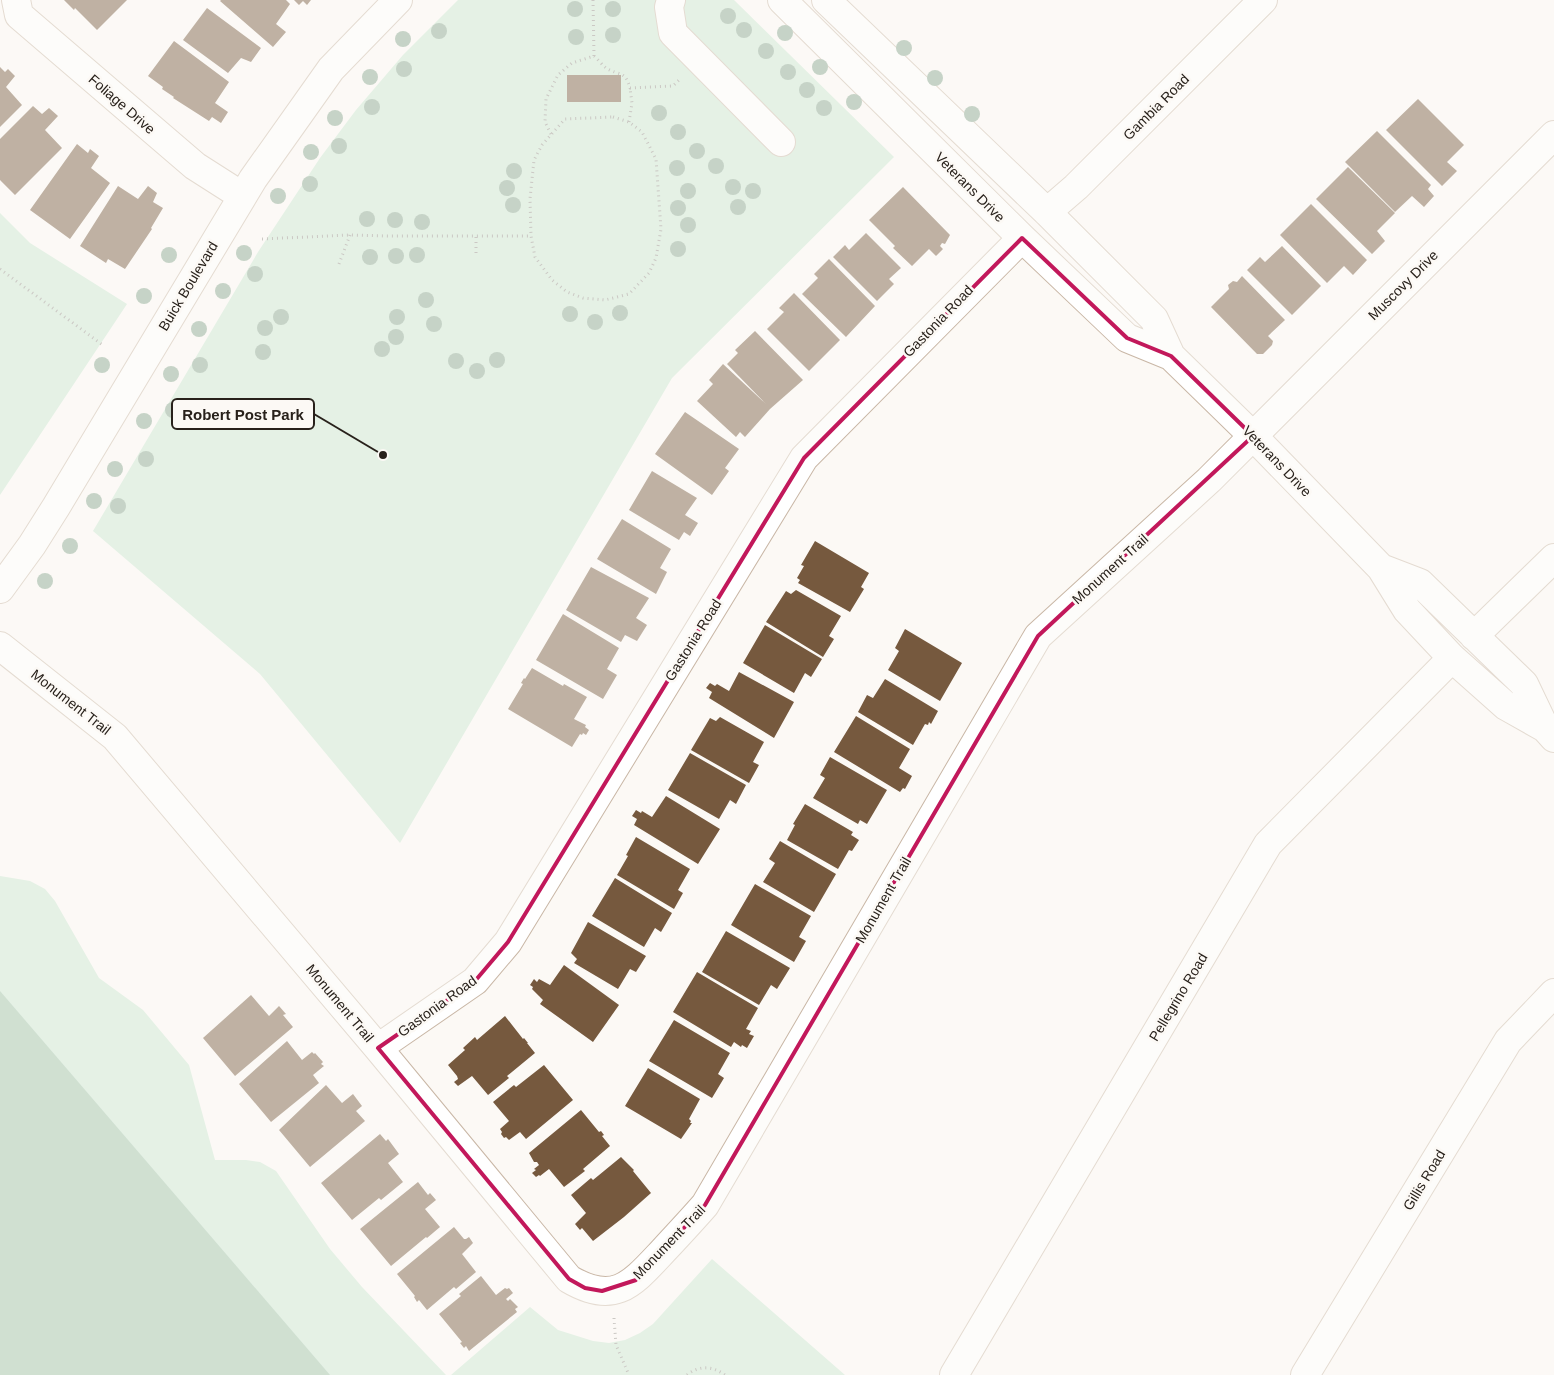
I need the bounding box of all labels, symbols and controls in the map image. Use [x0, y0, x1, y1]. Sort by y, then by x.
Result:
street label: Foliage Drive [86, 71, 159, 137]
street label: Gambia Road [1120, 71, 1192, 143]
street label: Veterans Drive [932, 149, 1008, 225]
street label: Buick Boulevard [155, 239, 221, 333]
street label: Muscovy Drive [1365, 247, 1441, 323]
street label: Gastonia Road [900, 282, 976, 360]
callout: Robert Post Park [172, 399, 314, 429]
text: Robert Post Park [182, 406, 305, 423]
street label: Veterans Drive [1239, 422, 1315, 500]
street label: Monument Trail [1069, 531, 1151, 607]
street label: Gastonia Road [661, 596, 725, 684]
street label: Monument Trail [28, 666, 114, 738]
street label: Monument Trail [852, 854, 914, 946]
street label: Pellegrino Road [1145, 950, 1211, 1044]
street label: Monument Trail [303, 961, 377, 1045]
street label: Gastonia Road [395, 972, 479, 1040]
street label: Gillis Road [1400, 1147, 1448, 1213]
street label: Monument Trail [630, 1202, 708, 1282]

